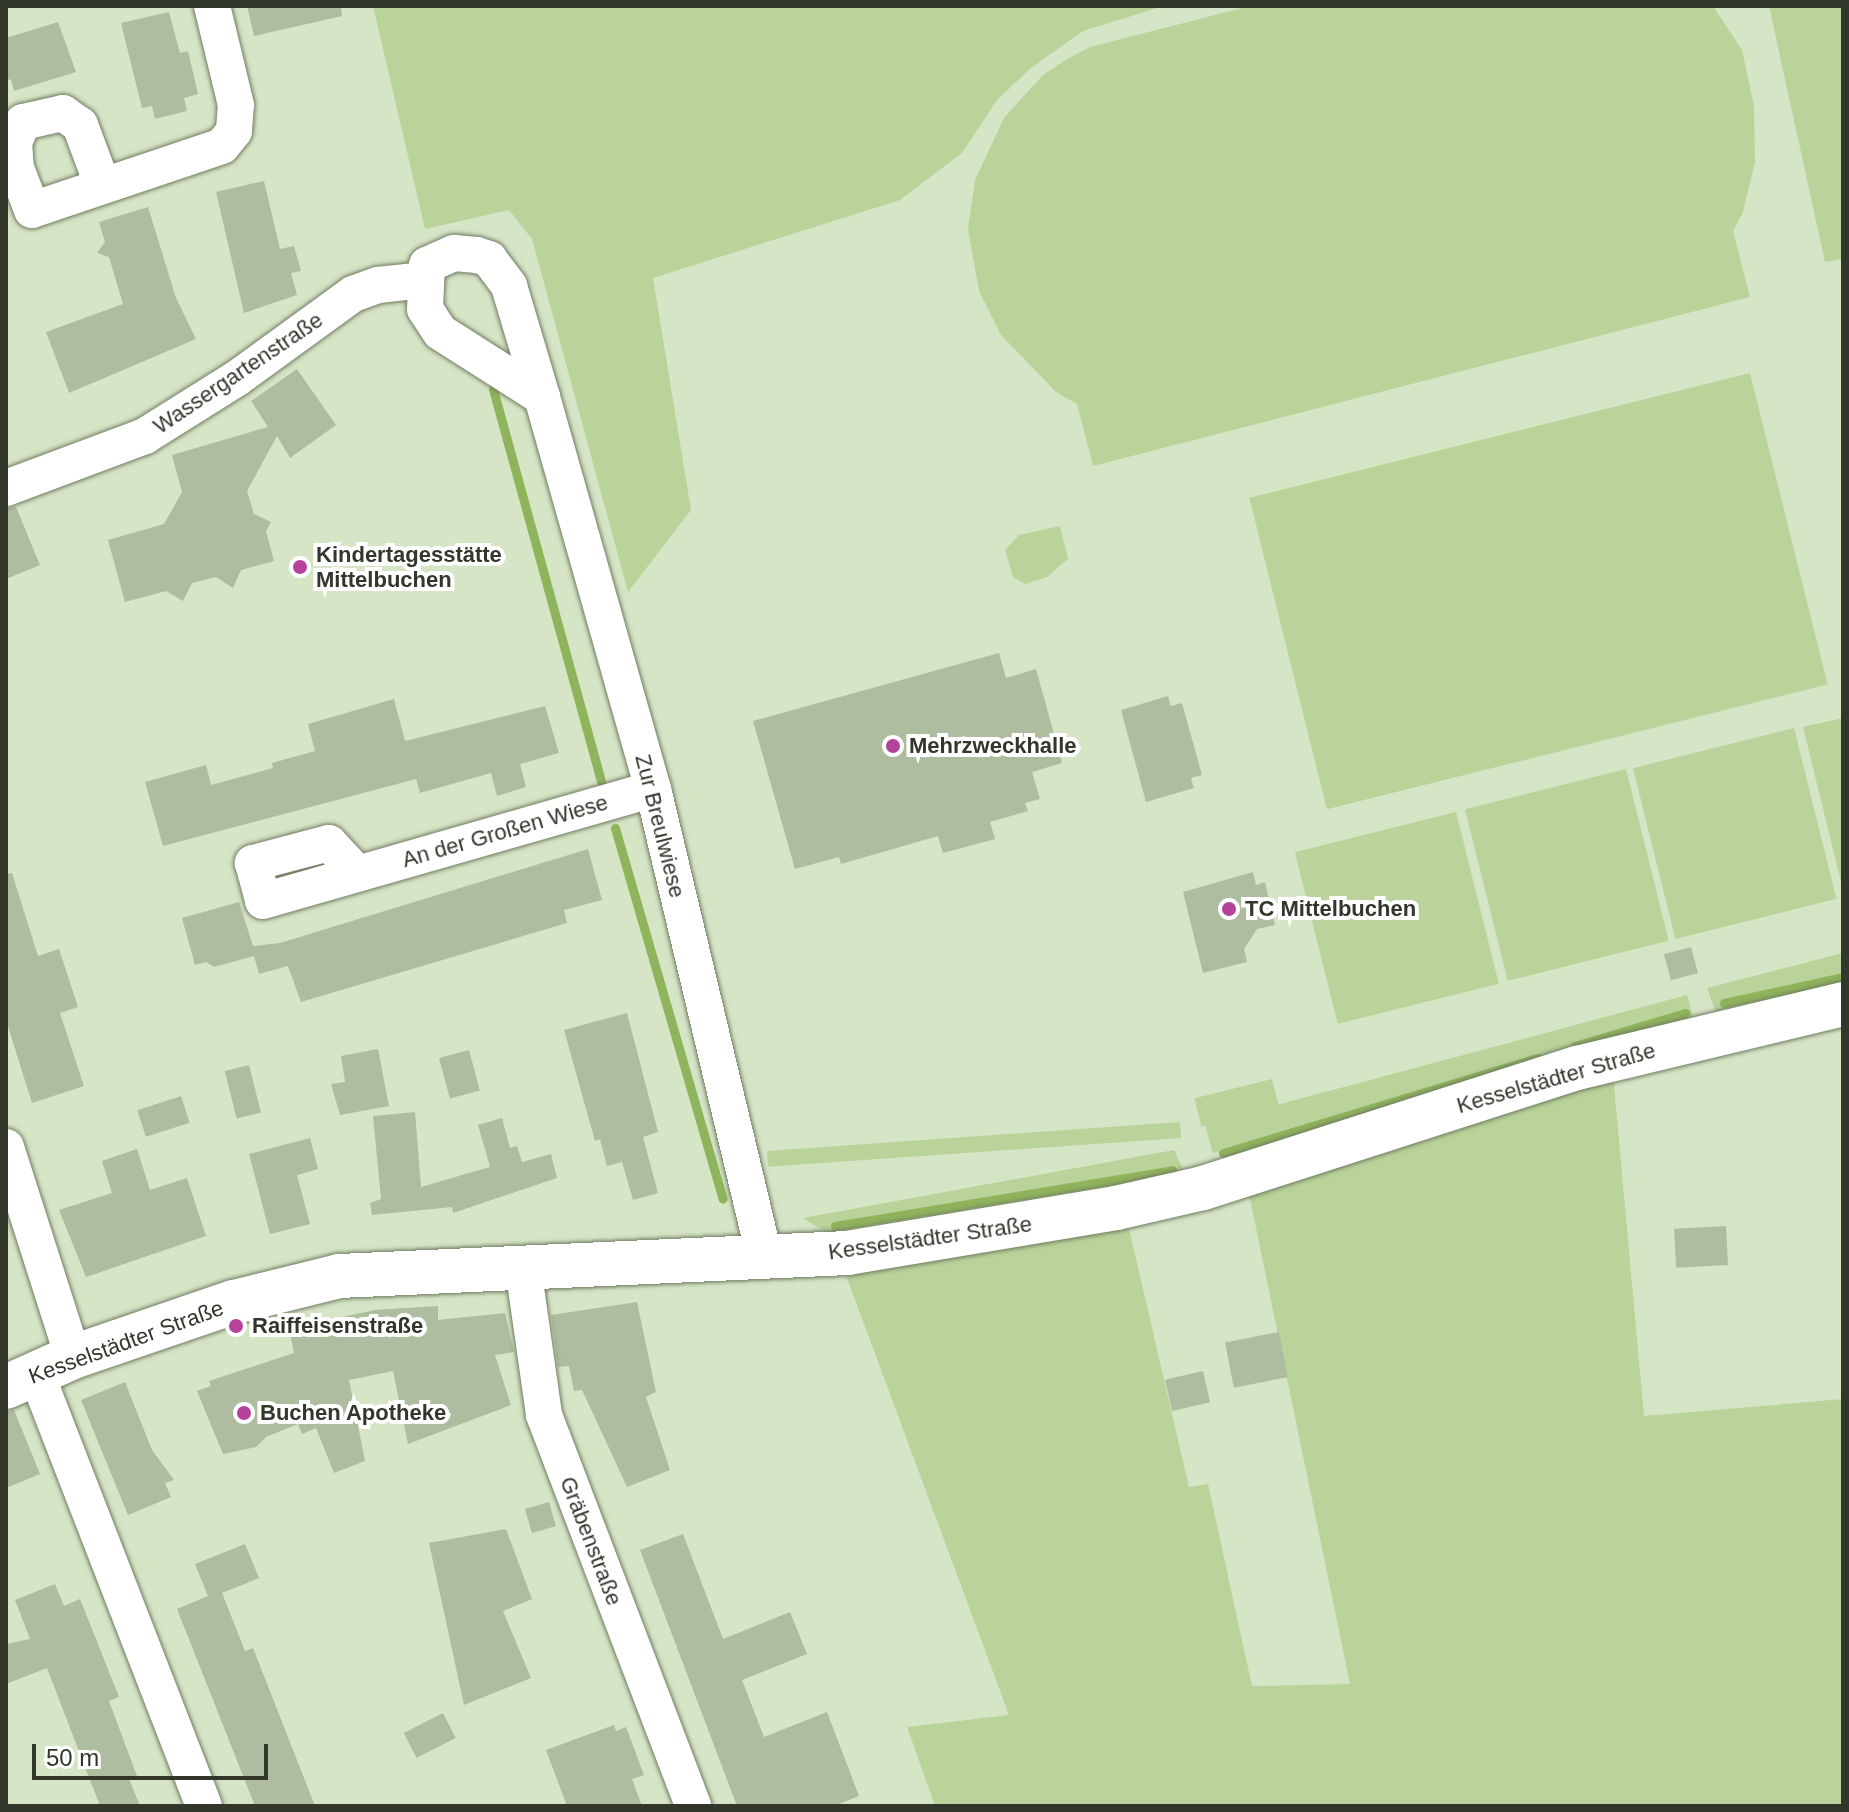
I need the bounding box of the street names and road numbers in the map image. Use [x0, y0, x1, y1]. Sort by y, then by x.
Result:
street label: Wassergartenstraße [148, 307, 328, 439]
street label: Zur Breulwiese [629, 752, 691, 900]
street label: An der Großen Wiese [399, 789, 611, 873]
street label: Kesselstädter Straße [1454, 1037, 1658, 1119]
street label: Kesselstädter Straße [826, 1211, 1034, 1265]
street label: Kesselstädter Straße [25, 1294, 227, 1390]
street label: Gräbenstraße [554, 1473, 628, 1609]

